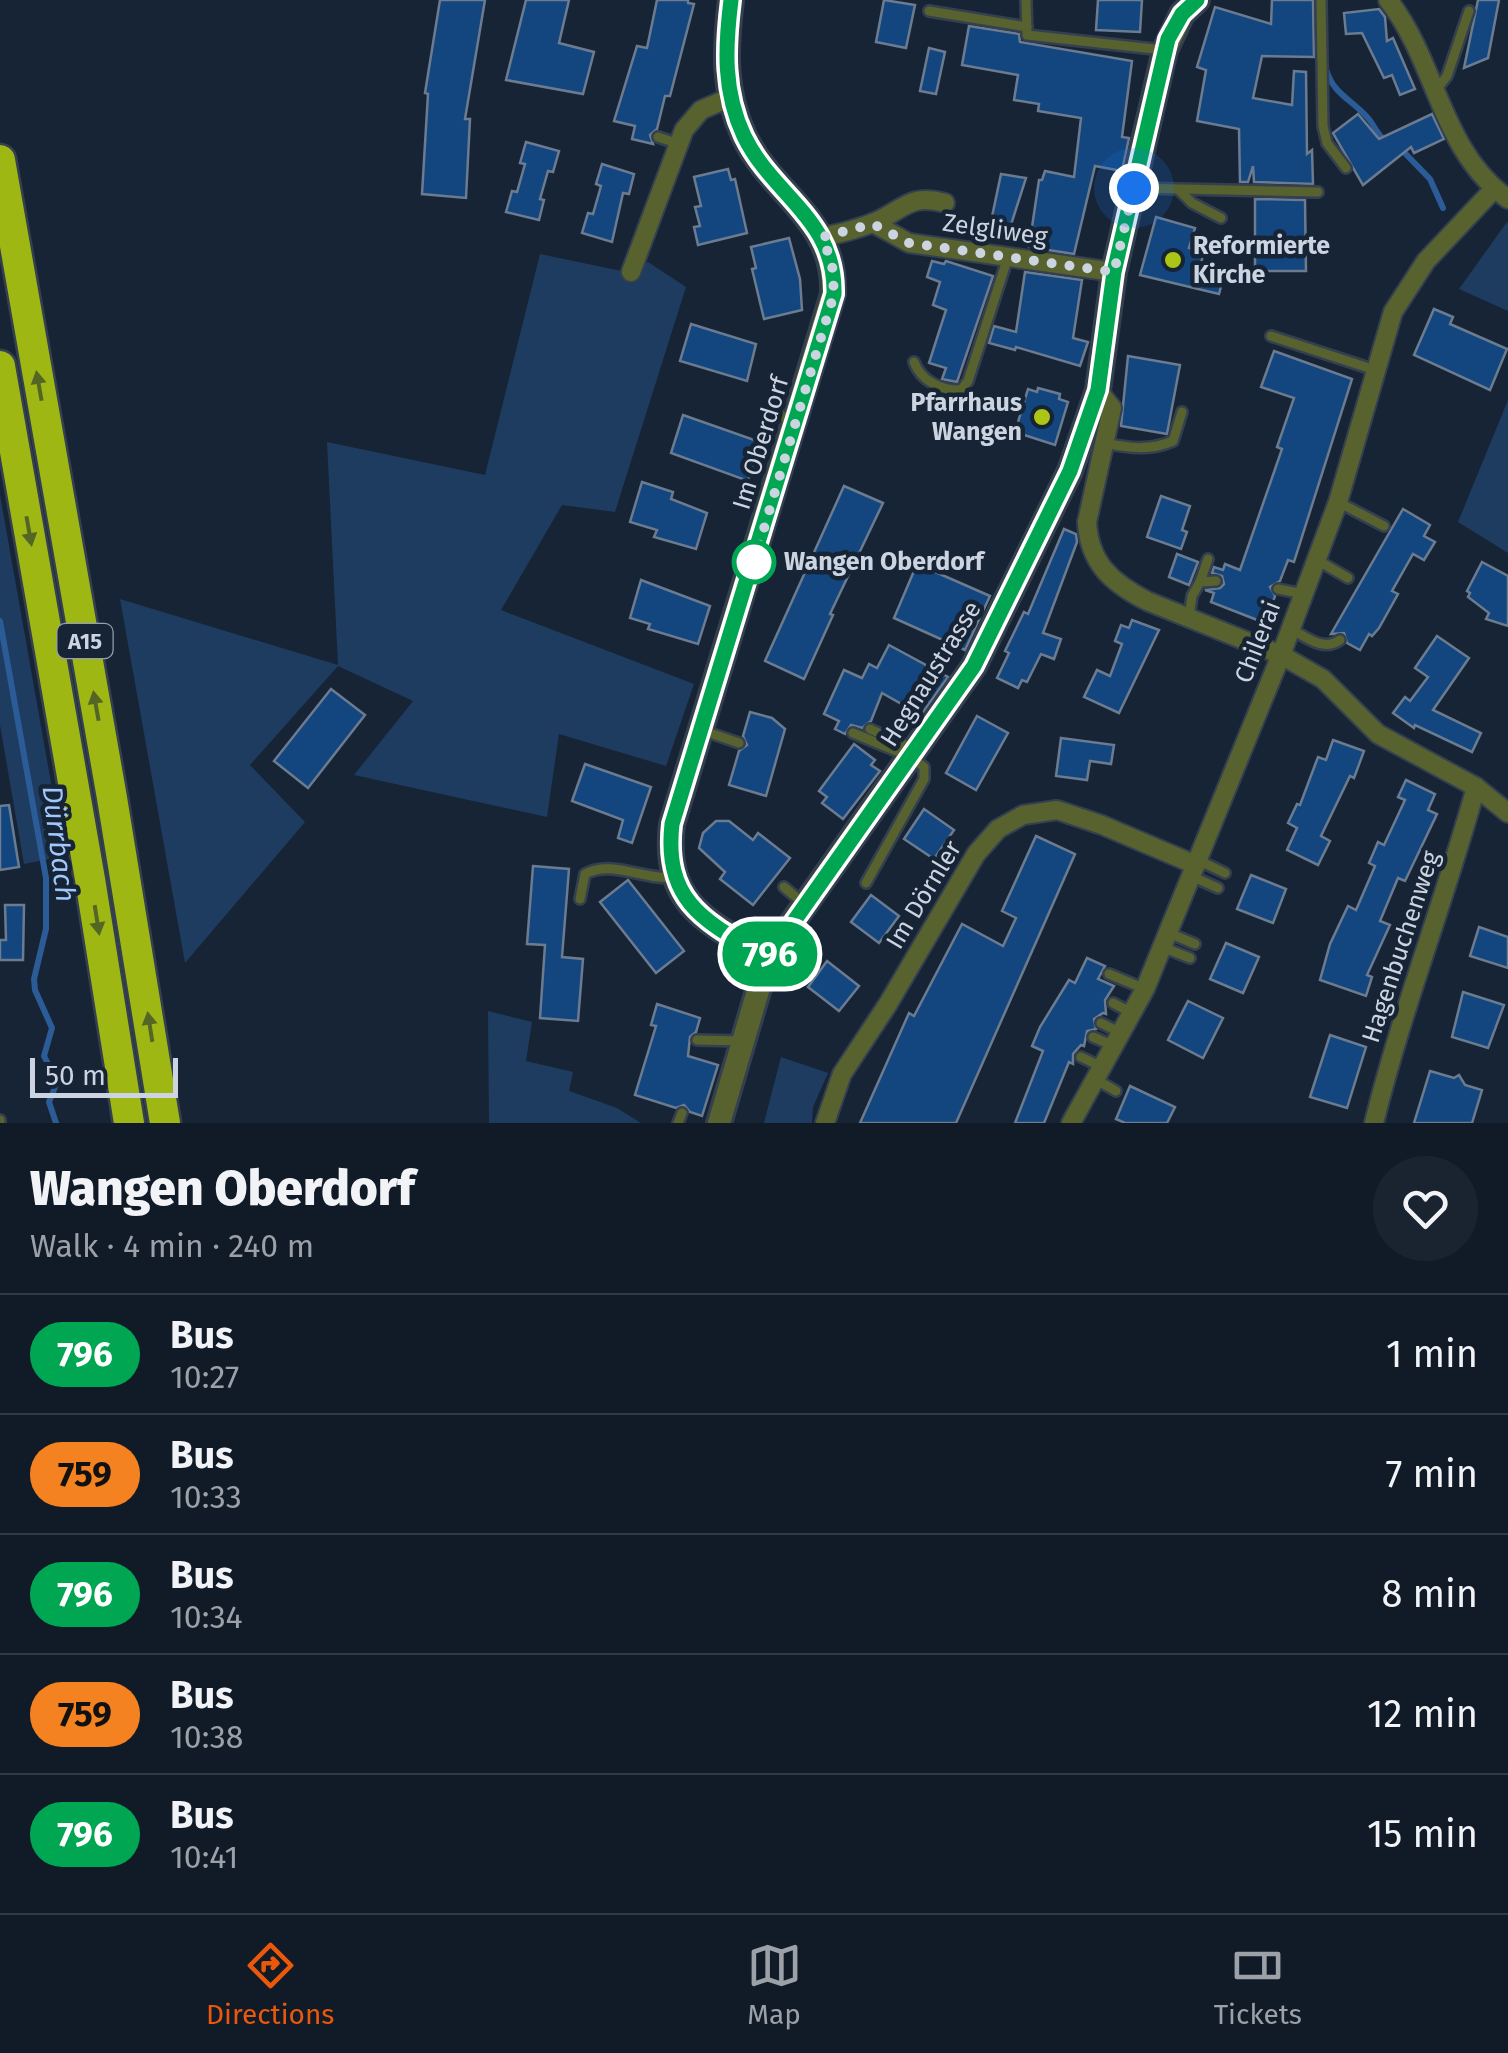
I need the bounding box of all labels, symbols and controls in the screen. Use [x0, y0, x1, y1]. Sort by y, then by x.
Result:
your location [1109, 163, 1159, 213]
street label: Zelgliweg [941, 208, 1049, 252]
place label: Reformierte Kirche [1193, 231, 1330, 290]
marker: Reformierte Kirche [1162, 249, 1184, 271]
one-way arrow [31, 370, 47, 401]
street label: Im Oberdorf [727, 371, 796, 513]
place label: Pfarrhaus Wangen [911, 388, 1022, 447]
marker: Pfarrhaus Wangen [1031, 406, 1053, 428]
one-way arrow [22, 516, 37, 547]
marker: Wangen Oberdorf [733, 541, 775, 583]
place label: Wangen Oberdorf [784, 547, 986, 577]
street label: Hegnaustrasse [874, 596, 988, 752]
street label: Chilerai [1229, 597, 1287, 687]
road number: A15 [58, 624, 112, 658]
one-way arrow [88, 690, 103, 721]
water label: Dürrbach [35, 784, 83, 904]
street label: Im Dörnler [880, 835, 968, 955]
street label: Hagenbuchenweg [1356, 847, 1446, 1047]
one-way arrow [90, 905, 105, 936]
line badge: 796 [712, 922, 828, 986]
text: 796 [742, 933, 798, 975]
one-way arrow [142, 1010, 157, 1042]
scale bar [30, 1053, 178, 1098]
text: 50 m [45, 1059, 106, 1092]
button: heart [1373, 1156, 1478, 1261]
text: Wangen Oberdorf [30, 1160, 415, 1218]
text: Walk · 4 min · 240 m [30, 1227, 314, 1265]
text: Bus [170, 1312, 234, 1358]
text: 1 min [1386, 1331, 1478, 1377]
text: 796 [57, 1333, 113, 1375]
text: 10:27 [170, 1358, 239, 1396]
text: Bus [170, 1432, 234, 1478]
text: 7 min [1386, 1451, 1478, 1497]
text: 759 [58, 1453, 112, 1495]
text: 10:33 [170, 1478, 242, 1516]
text: Bus [170, 1552, 234, 1598]
text: 8 min [1381, 1571, 1478, 1617]
text: 796 [57, 1573, 113, 1615]
text: 10:34 [170, 1598, 243, 1636]
text: Bus [170, 1672, 234, 1718]
text: 12 min [1367, 1691, 1478, 1737]
text: 759 [58, 1693, 112, 1735]
text: 10:38 [170, 1718, 243, 1756]
text: Bus [170, 1792, 234, 1838]
text: 15 min [1367, 1811, 1478, 1857]
text: 796 [57, 1813, 113, 1855]
text: 10:41 [170, 1838, 238, 1876]
tab: Directions [206, 1938, 334, 2031]
tab: Map [747, 1938, 802, 2031]
tab: Tickets [1214, 1938, 1302, 2031]

